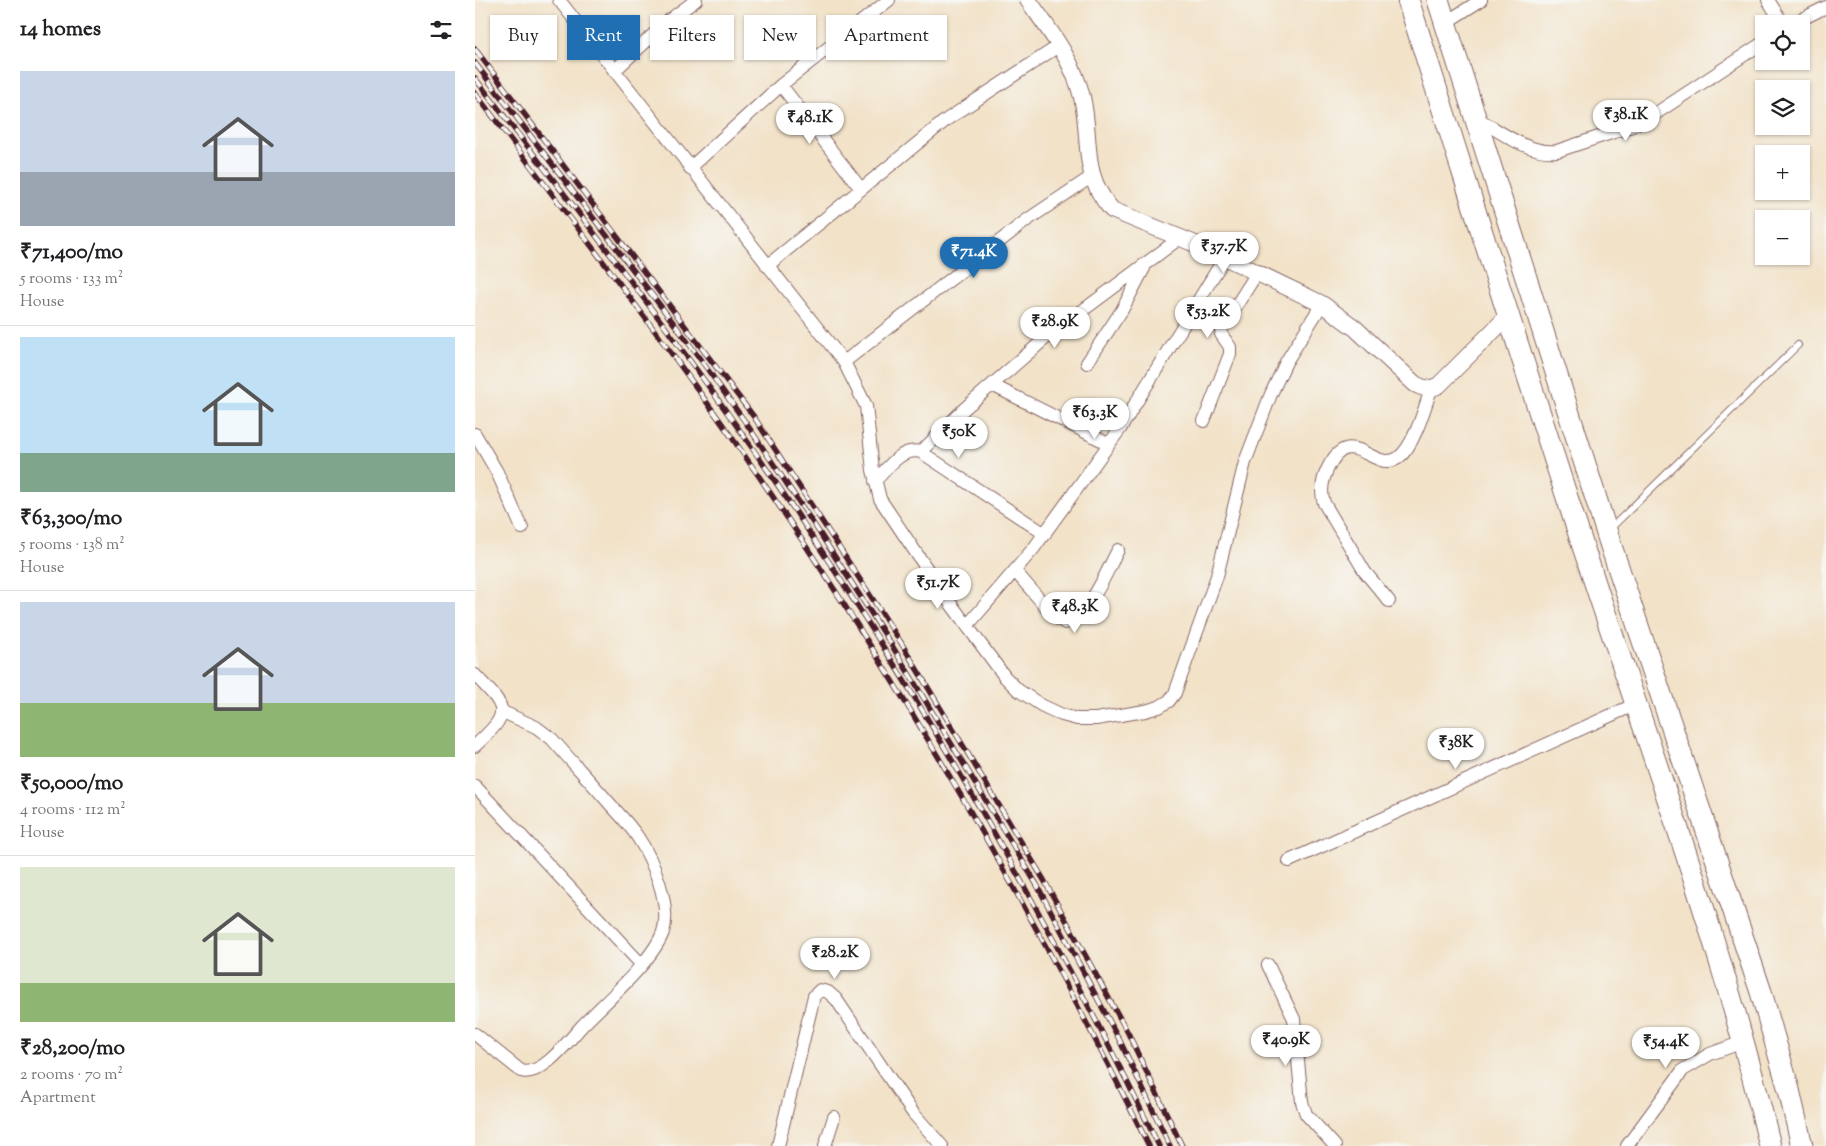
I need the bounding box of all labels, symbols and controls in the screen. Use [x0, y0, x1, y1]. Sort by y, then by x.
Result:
text: 14 homes [20, 15, 101, 45]
chip: Buy [490, 15, 557, 60]
chip: Rent [567, 15, 640, 60]
chip: Filters [650, 15, 734, 60]
chip: New [744, 15, 816, 60]
chip: Apartment [826, 15, 947, 60]
map controls [1755, 15, 1810, 265]
button: locate [1755, 15, 1810, 70]
icon: filters [427, 16, 455, 44]
button: layers [1755, 80, 1810, 135]
pin: ₹38.1K [1585, 100, 1667, 142]
pin: ₹48.1K [769, 102, 851, 145]
icon: home [193, 104, 283, 194]
text: ₹38.1K [1604, 104, 1648, 127]
text: ₹48.1K [787, 107, 833, 130]
button: + [1755, 145, 1810, 200]
button: − [1755, 210, 1810, 265]
pin: ₹37.7K [1183, 232, 1265, 274]
pin: ₹71.4K [933, 236, 1015, 279]
text: ₹37.7K [1201, 236, 1247, 259]
text: ₹71,400/mo [20, 238, 123, 268]
text: ₹71.4K [951, 241, 997, 264]
text: 5 rooms · 133 m² [20, 268, 123, 291]
text: House [20, 291, 64, 314]
pin: ₹53.2K [1167, 296, 1249, 339]
text: ₹53.2K [1186, 301, 1230, 324]
pin: ₹28.9K [1014, 306, 1096, 349]
text: ₹28.9K [1031, 311, 1079, 334]
icon: home [193, 369, 283, 459]
pin: ₹63.3K [1054, 398, 1136, 440]
text: ₹63.3K [1072, 402, 1118, 425]
pin: ₹50K [929, 416, 989, 459]
text: ₹50K [942, 421, 976, 444]
text: ₹63,300/mo [20, 504, 122, 534]
text: 5 rooms · 138 m² [20, 534, 125, 557]
text: House [20, 557, 64, 580]
pin: ₹51.7K [897, 568, 979, 610]
text: ₹51.7K [916, 572, 960, 595]
pin: ₹48.3K [1034, 592, 1116, 634]
text: ₹48.3K [1051, 596, 1099, 619]
icon: home [193, 634, 283, 724]
pin: ₹38K [1426, 728, 1486, 770]
text: ₹38K [1438, 732, 1474, 755]
text: ₹50,000/mo [20, 769, 123, 799]
text: 4 rooms · 112 m² [20, 799, 126, 822]
text: House [20, 822, 64, 845]
icon: home [193, 899, 283, 989]
pin: ₹28.2K [794, 938, 876, 980]
text: ₹28.2K [811, 942, 859, 965]
pin: ₹40.9K [1245, 1024, 1327, 1067]
pin: ₹54.4K [1625, 1026, 1707, 1069]
text: ₹40.9K [1262, 1029, 1310, 1052]
text: ₹54.4K [1643, 1031, 1689, 1054]
text: ₹28,200/mo [20, 1034, 125, 1064]
text: 2 rooms · 70 m² [20, 1064, 123, 1087]
text: Apartment [20, 1087, 96, 1110]

